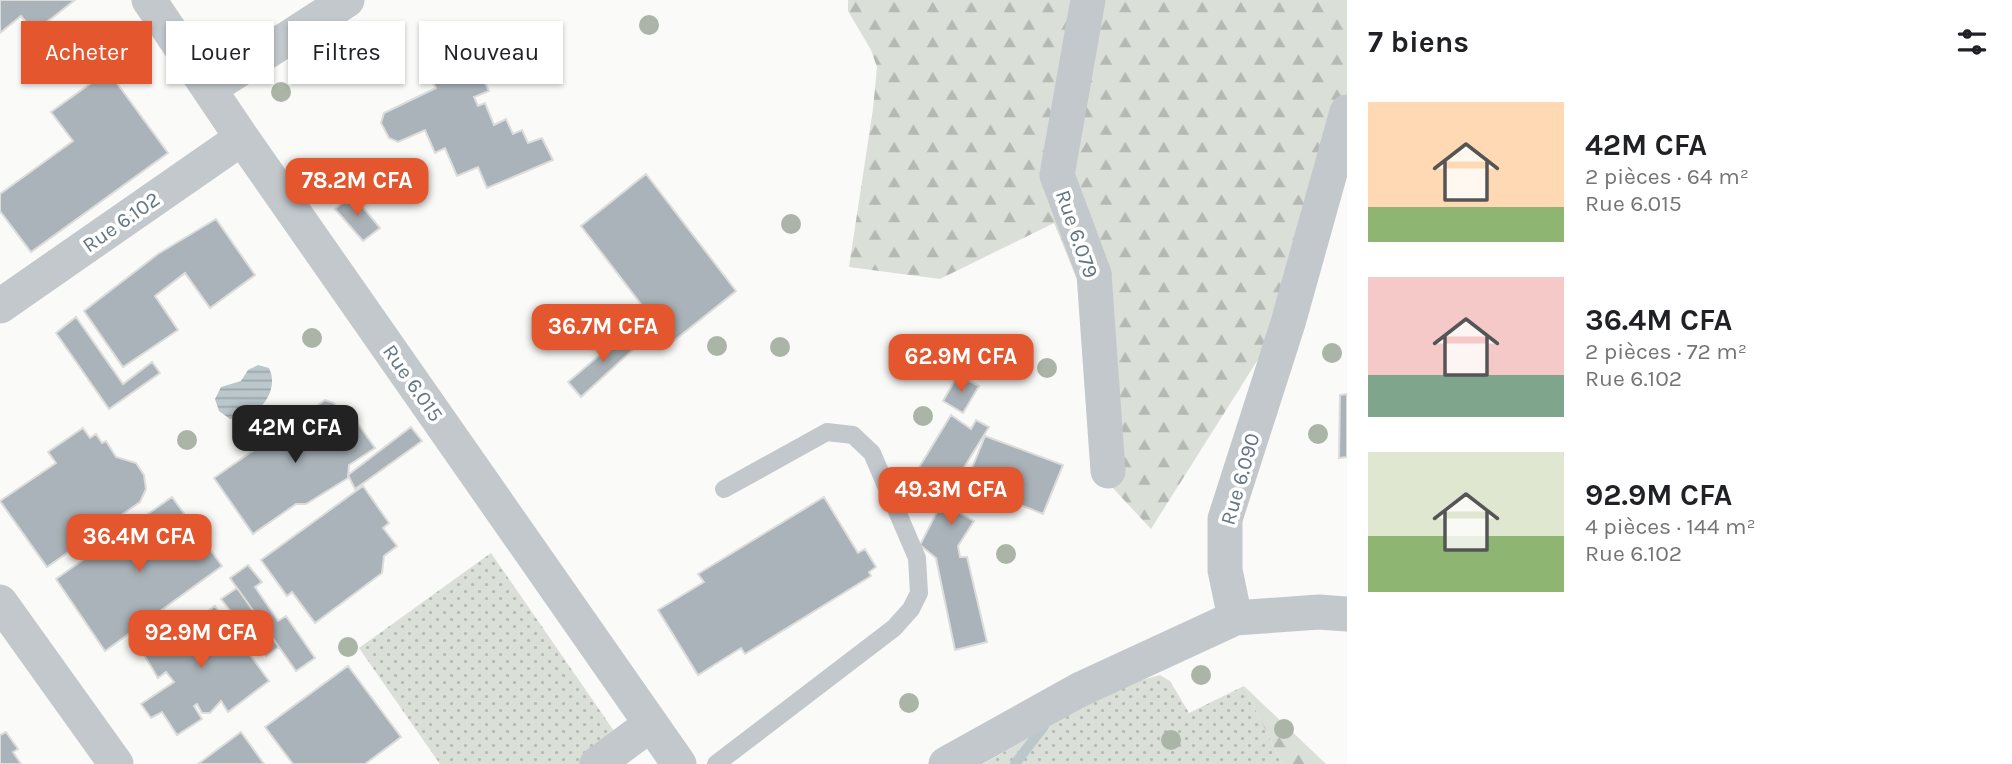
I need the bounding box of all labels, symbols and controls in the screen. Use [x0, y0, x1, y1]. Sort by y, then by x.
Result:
chip: Acheter [21, 21, 152, 84]
chip: Louer [166, 21, 274, 84]
chip: Filtres [288, 21, 405, 84]
chip: Nouveau [419, 21, 563, 84]
icon: filters [1953, 23, 1991, 61]
text: 7 biens [1368, 24, 1469, 60]
text: 42M CFA [1585, 127, 1707, 163]
icon: home [1424, 130, 1508, 214]
pin: 78.2M CFA [277, 158, 437, 218]
text: 2 pièces · 64 m² [1585, 163, 1749, 190]
text: 78.2M CFA [301, 167, 413, 194]
street label: Rue 6.102 [78, 187, 164, 257]
street label: Rue 6.079 [1051, 187, 1103, 281]
text: Rue 6.015 [1585, 190, 1682, 217]
text: 36.4M CFA [1585, 302, 1732, 338]
pin: 36.7M CFA [523, 304, 683, 364]
icon: home [1424, 305, 1508, 389]
text: 36.7M CFA [548, 313, 658, 340]
pin: 62.9M CFA [881, 334, 1041, 394]
text: 2 pièces · 72 m² [1585, 338, 1747, 365]
street label: Rue 6.015 [378, 340, 448, 426]
text: 62.9M CFA [905, 343, 1017, 370]
text: Rue 6.102 [1585, 365, 1682, 392]
pin: 42M CFA [230, 406, 360, 465]
text: 42M CFA [248, 414, 342, 441]
street label: Rue 6.090 [1215, 430, 1265, 528]
pin: 49.3M CFA [871, 468, 1031, 527]
text: 49.3M CFA [895, 476, 1007, 503]
text: 92.9M CFA [1585, 477, 1732, 513]
icon: home [1424, 480, 1508, 564]
text: 4 pièces · 144 m² [1585, 513, 1756, 540]
pin: 36.4M CFA [59, 514, 219, 574]
text: 36.4M CFA [83, 523, 195, 550]
text: Rue 6.102 [1585, 540, 1682, 567]
pin: 92.9M CFA [121, 610, 281, 670]
text: 92.9M CFA [145, 619, 257, 646]

